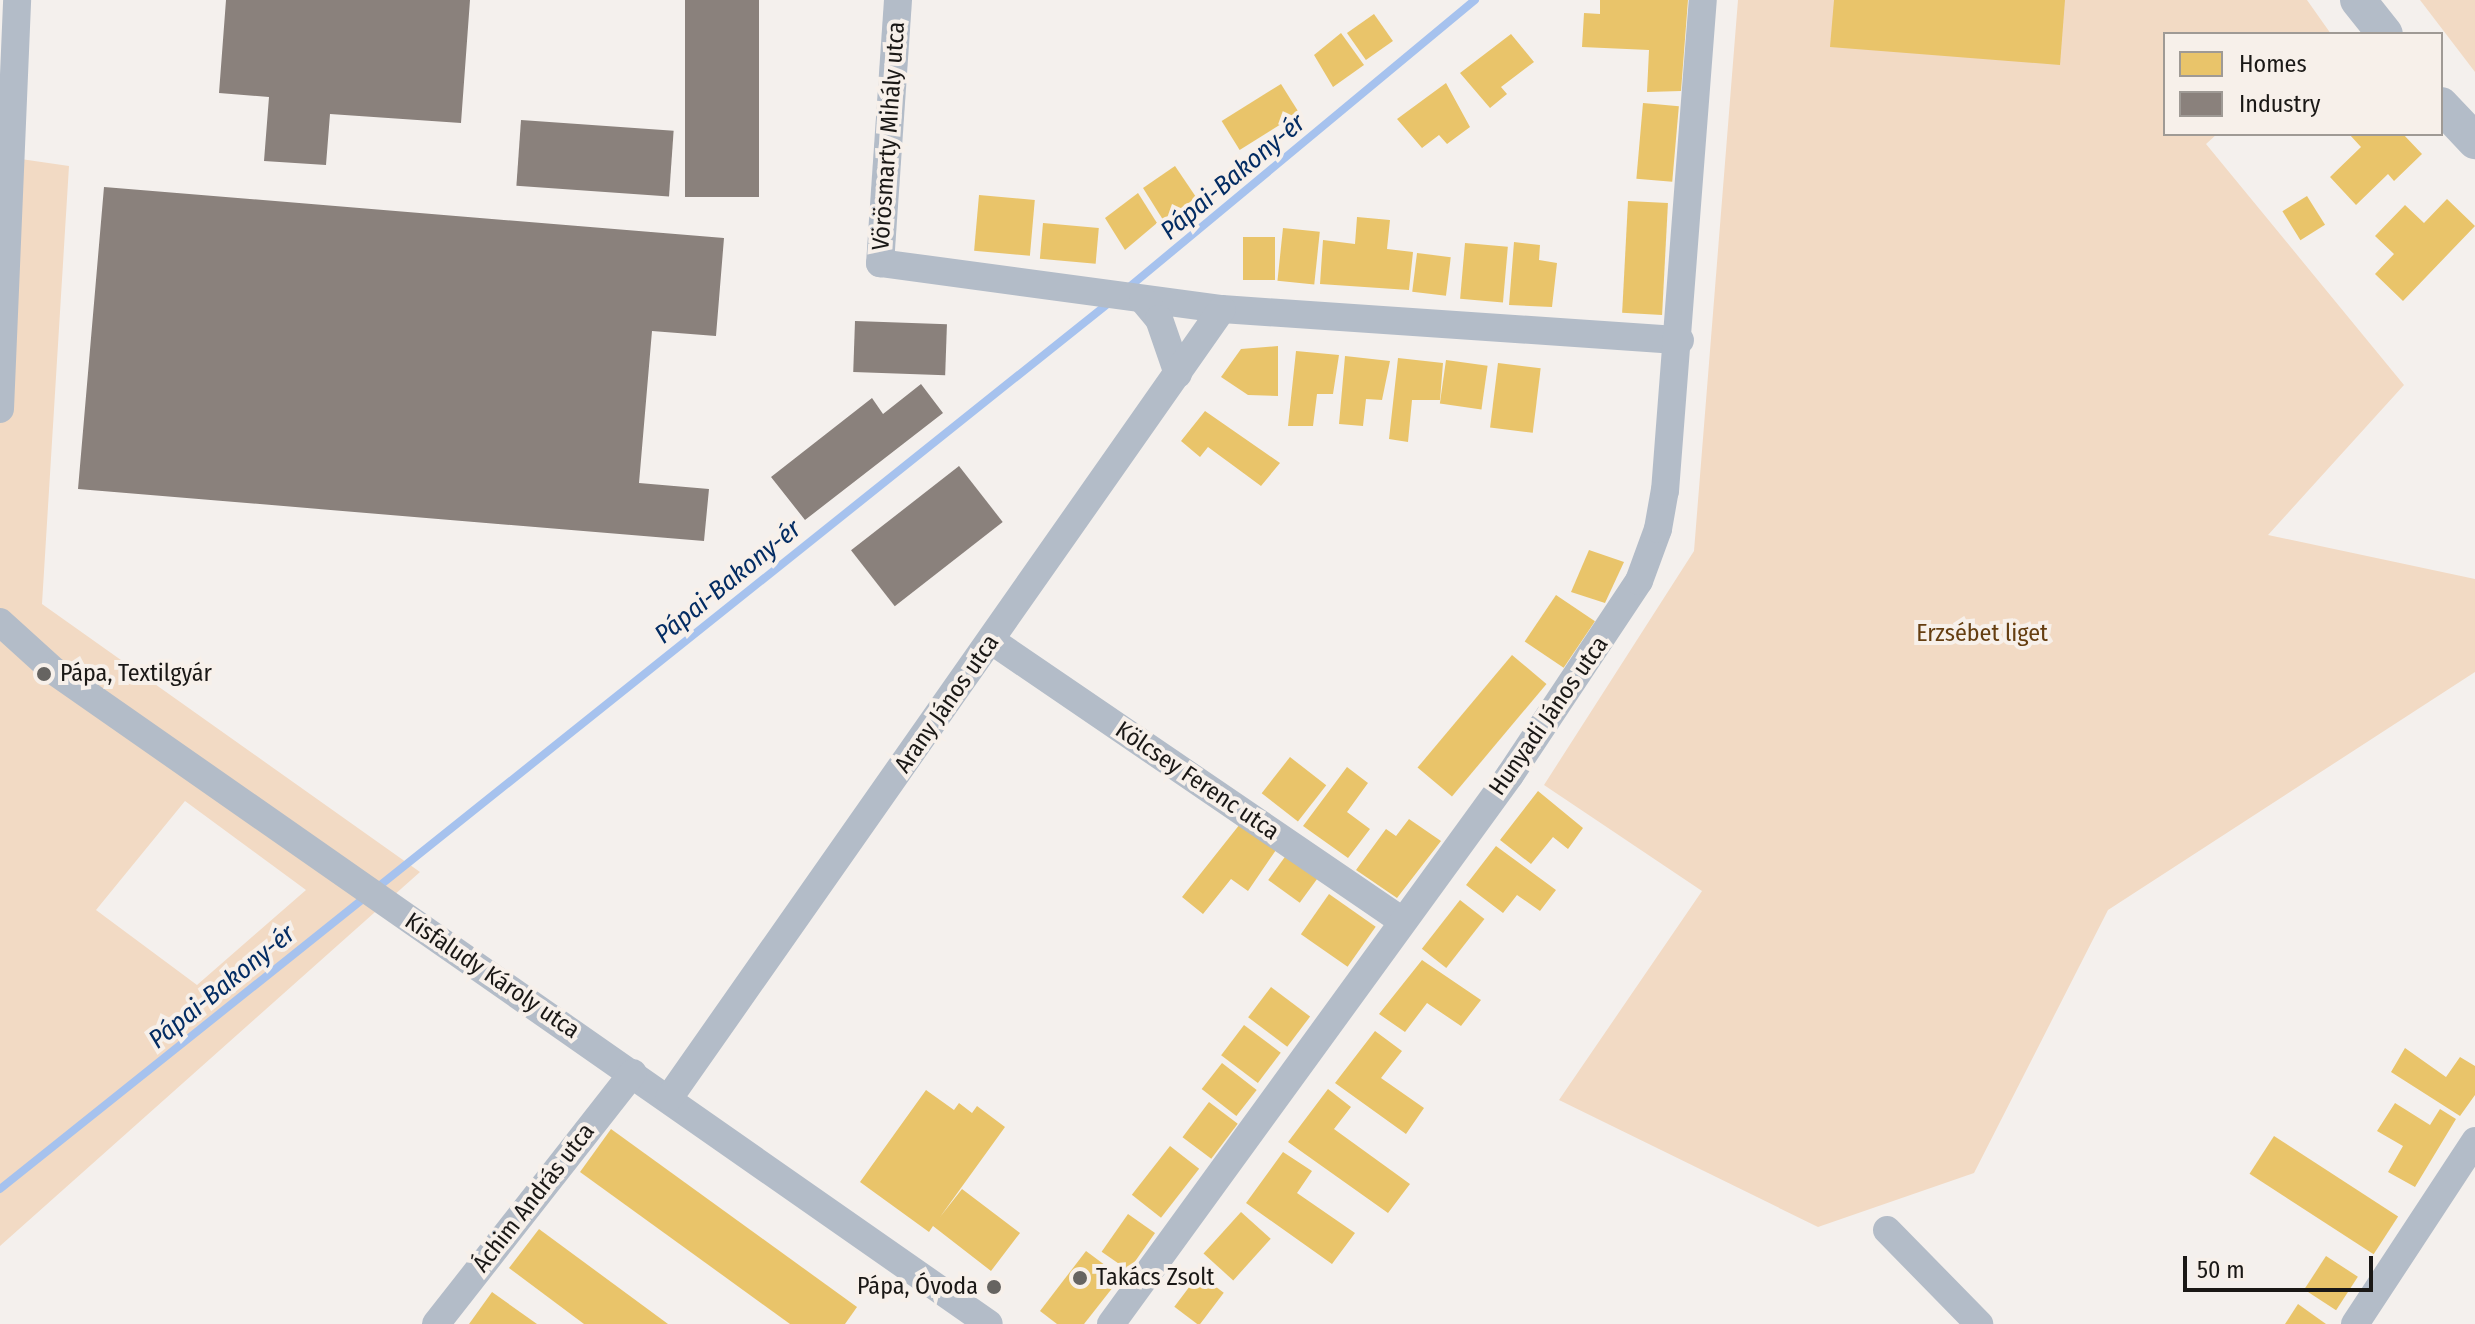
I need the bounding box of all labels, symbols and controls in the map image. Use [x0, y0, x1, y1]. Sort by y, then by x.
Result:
street label: Vörösmarty Mihály utca [867, 21, 911, 251]
legend [2163, 32, 2443, 136]
text: Homes [2239, 50, 2307, 78]
text: Industry [2239, 90, 2321, 118]
water label: Pápai-Bakony-ér [1154, 108, 1312, 246]
water label: Pápai-Bakony-ér [649, 514, 807, 650]
park label: Erzsébet liget [1916, 620, 2048, 648]
street label: Arany János utca [889, 629, 1005, 779]
street label: Hunyadi János utca [1483, 631, 1615, 801]
place label: Pápa, Textilgyár [60, 660, 212, 688]
marker: Pápa, Textilgyár [35, 665, 53, 683]
street label: Kölcsey Ferenc utca [1110, 716, 1284, 846]
street label: Kisfaludy Károly utca [399, 907, 585, 1045]
water label: Pápai-Bakony-ér [143, 919, 301, 1055]
street label: Áchim András utca [467, 1118, 601, 1278]
scale bar [2187, 1240, 2377, 1290]
text: 50 m [2197, 1256, 2245, 1284]
place label: Takács Zsolt [1096, 1264, 1214, 1292]
marker: Takács Zsolt [1071, 1269, 1089, 1287]
place label: Pápa, Óvoda [857, 1273, 978, 1301]
marker: Pápa, Óvoda [985, 1278, 1003, 1296]

